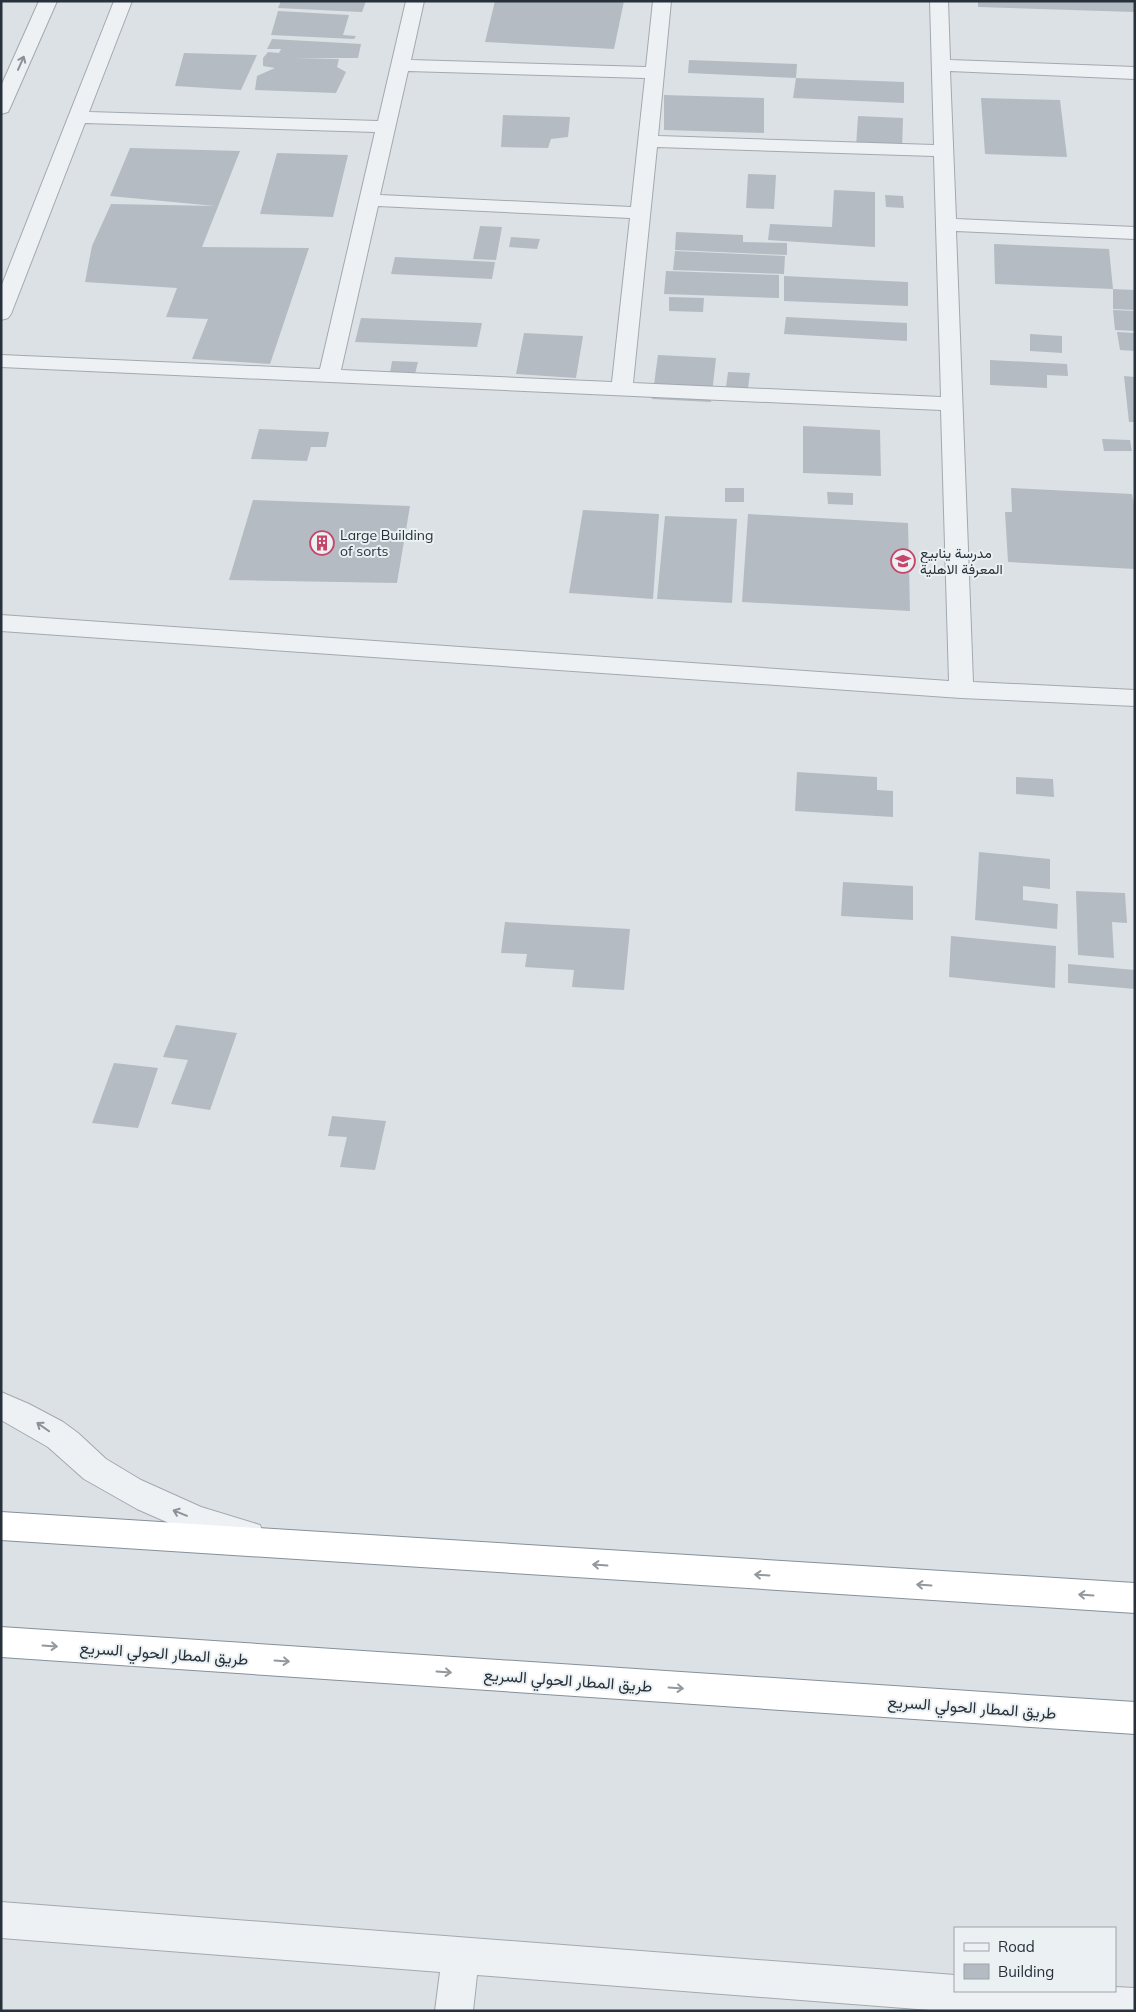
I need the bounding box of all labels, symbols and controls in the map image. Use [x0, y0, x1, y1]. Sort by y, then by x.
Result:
one-way arrow [16, 56, 26, 71]
place label: Large Building of sorts [340, 526, 433, 560]
building icon: Large Building of sorts [309, 530, 335, 556]
place label: مدرسة ينابيع المعرفة الاهلية [920, 544, 1003, 578]
school or university icon: مدرسة ينابيع المعرفة الاهلية [890, 548, 916, 574]
one-way arrow [36, 1422, 50, 1432]
one-way arrow [172, 1507, 187, 1516]
one-way arrow [592, 1560, 608, 1570]
one-way arrow [754, 1571, 770, 1580]
one-way arrow [916, 1581, 932, 1590]
one-way arrow [1078, 1591, 1094, 1600]
street label: طريق المطار الحولي السريع [79, 1637, 249, 1673]
one-way arrow [42, 1641, 58, 1650]
one-way arrow [274, 1657, 290, 1666]
street label: طريق المطار الحولي السريع [483, 1664, 653, 1700]
one-way arrow [436, 1667, 452, 1677]
one-way arrow [668, 1683, 684, 1692]
street label: طريق المطار الحولي السريع [887, 1691, 1057, 1727]
legend [954, 1927, 1116, 1992]
text: Road [998, 1937, 1035, 1956]
text: Building [998, 1962, 1054, 1981]

